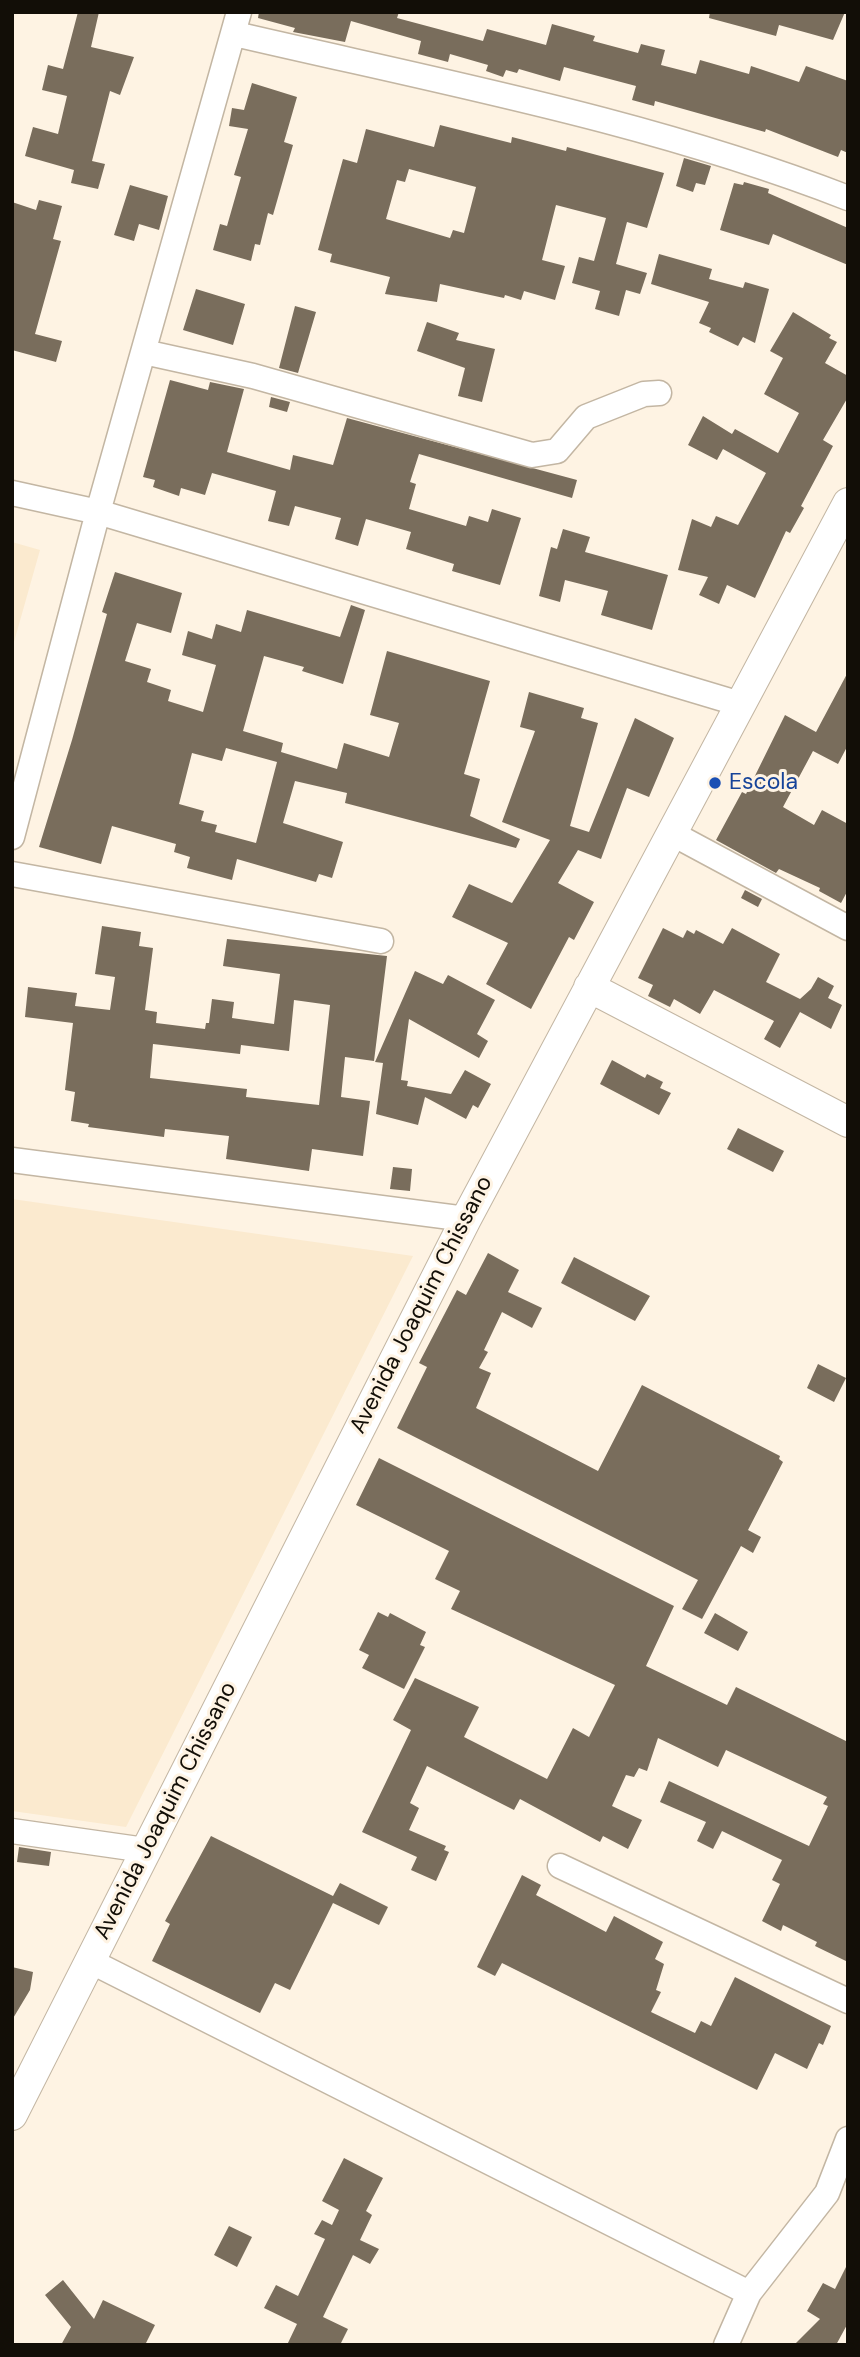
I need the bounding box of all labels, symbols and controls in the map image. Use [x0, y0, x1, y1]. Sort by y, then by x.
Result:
place label: Escola [729, 769, 798, 797]
marker: Escola [707, 775, 723, 791]
street label: Avenida Joaquim Chissano [345, 1172, 499, 1438]
street label: Avenida Joaquim Chissano [89, 1678, 243, 1944]

